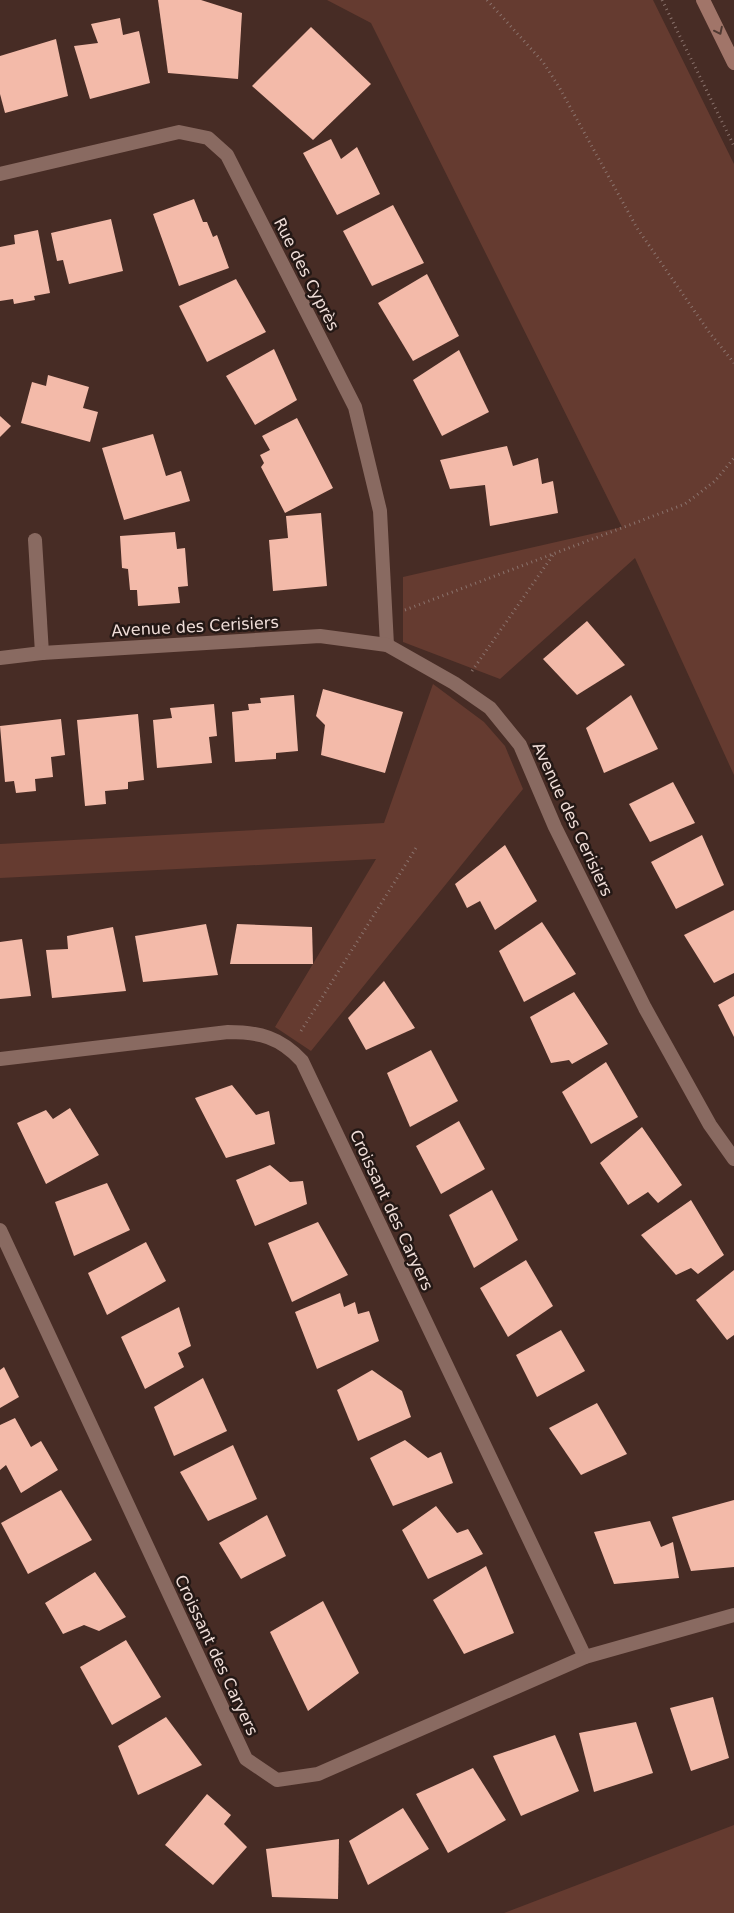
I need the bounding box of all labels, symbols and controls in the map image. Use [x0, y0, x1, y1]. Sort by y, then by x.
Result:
one-way arrow [713, 26, 723, 35]
street label: Rue des Cyprès [270, 215, 343, 334]
street label: Avenue des Cerisiers [111, 613, 279, 640]
street label: Avenue des Cerisiers [529, 739, 617, 899]
street label: Croissant des Caryers [346, 1127, 437, 1293]
street label: Croissant des Caryers [171, 1572, 262, 1738]

